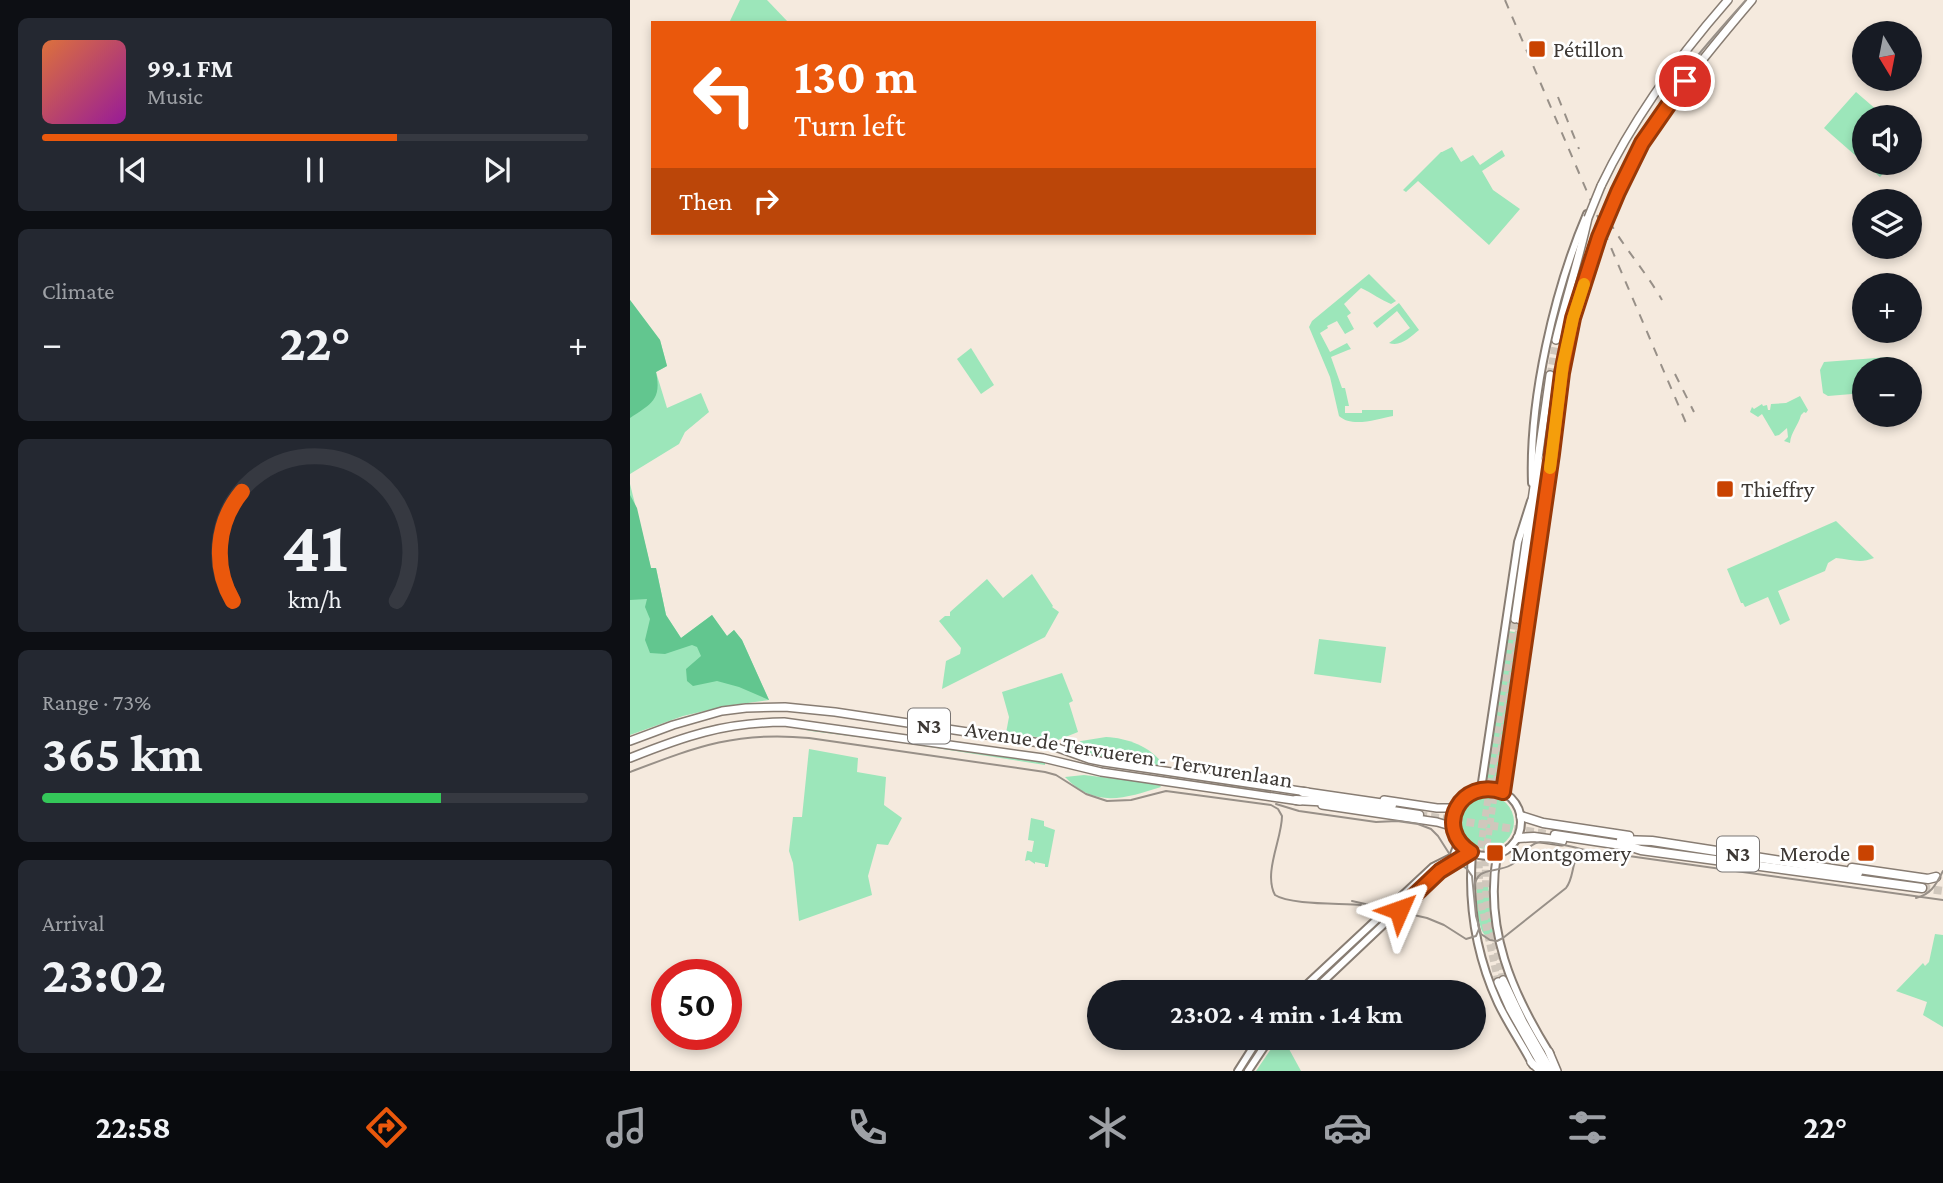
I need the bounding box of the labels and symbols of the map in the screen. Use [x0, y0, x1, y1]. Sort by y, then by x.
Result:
north arrow [1852, 21, 1922, 91]
place label: Pétillon [1553, 36, 1624, 62]
marker: Pétillon [1527, 39, 1547, 59]
pin [1655, 51, 1715, 111]
place label: Thieffry [1741, 476, 1815, 502]
marker: Thieffry [1715, 479, 1735, 499]
road number: N3 [908, 708, 950, 744]
street label: Avenue de Tervueren - Tervurenlaan [963, 715, 1295, 793]
road number: N3 [1717, 836, 1759, 872]
place label: Montgomery [1511, 840, 1632, 866]
place label: Merode [1779, 840, 1850, 866]
marker: Montgomery [1485, 843, 1505, 863]
marker: Merode [1856, 843, 1876, 863]
position arrow [1362, 873, 1436, 947]
speed limit sign: 50 [651, 959, 742, 1050]

